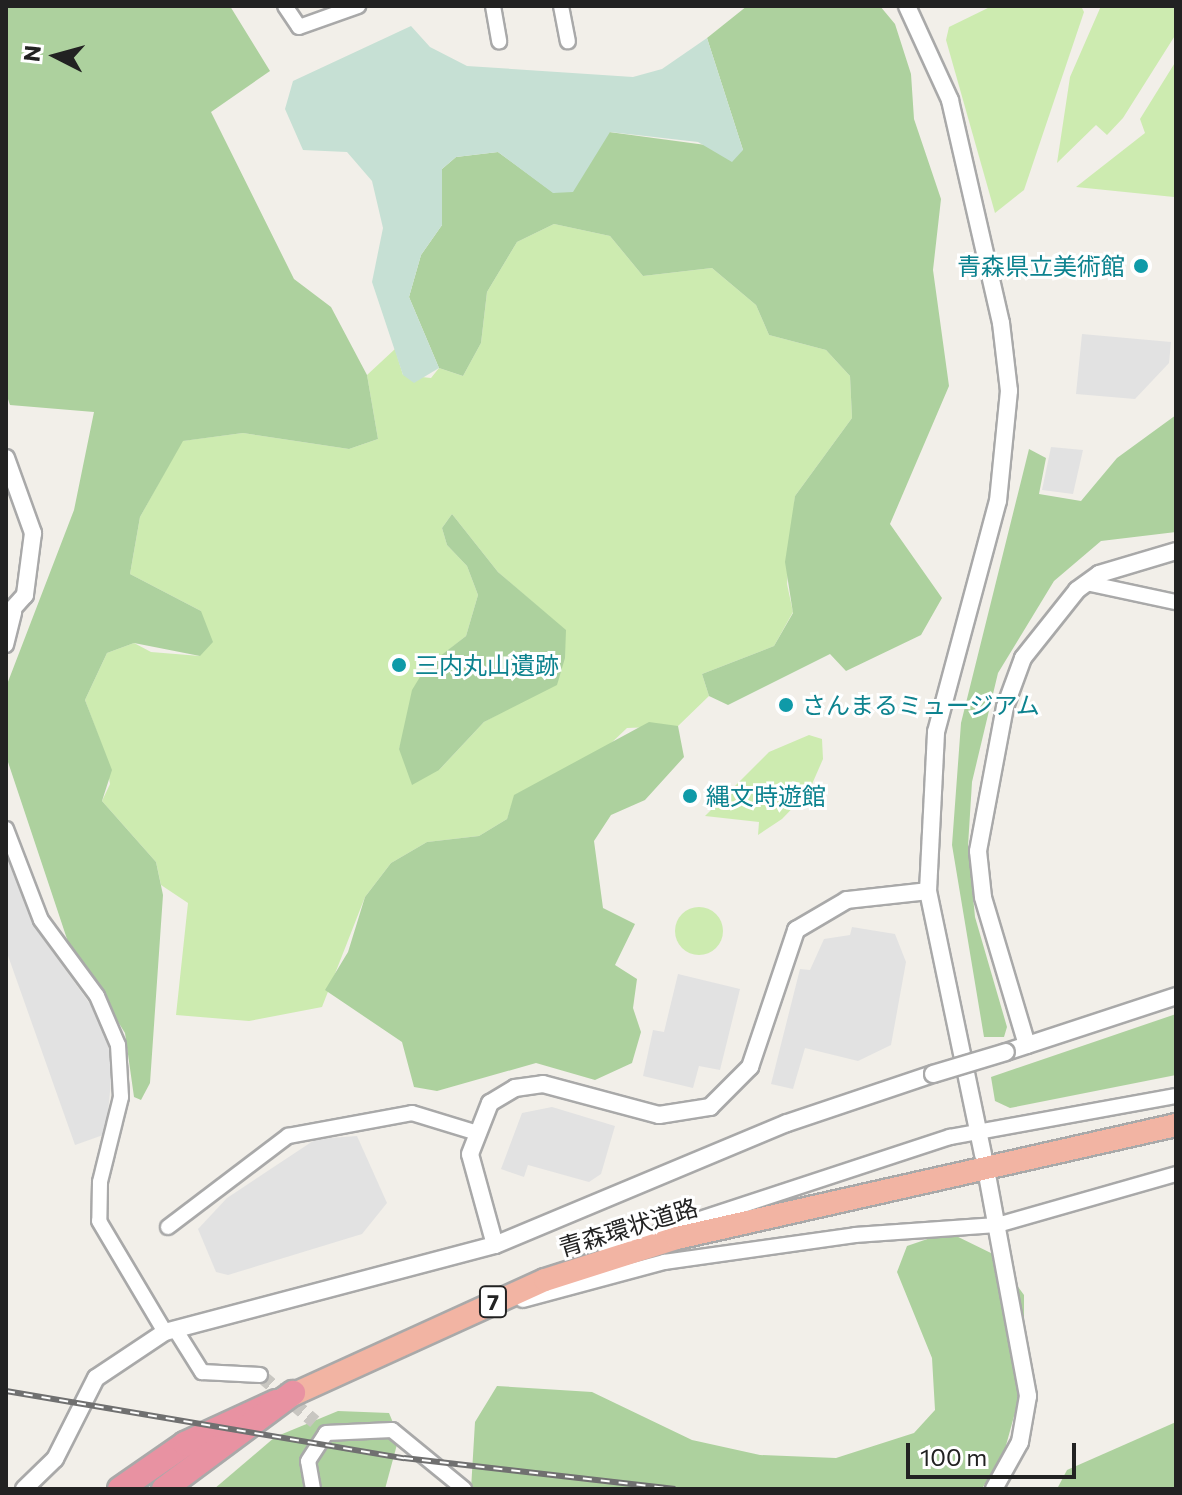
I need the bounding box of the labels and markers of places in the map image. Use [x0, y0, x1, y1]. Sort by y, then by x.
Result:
place label: 青森県立美術館 [957, 252, 1125, 280]
marker: 青森県立美術館 [1132, 257, 1150, 275]
place label: 三内丸山遺跡 [415, 651, 559, 679]
marker: 三内丸山遺跡 [390, 656, 408, 674]
place label: さんまるミュージアム [802, 691, 1042, 719]
marker: さんまるミュージアム [777, 696, 795, 714]
place label: 縄文時遊館 [706, 782, 826, 810]
marker: 縄文時遊館 [681, 787, 699, 805]

